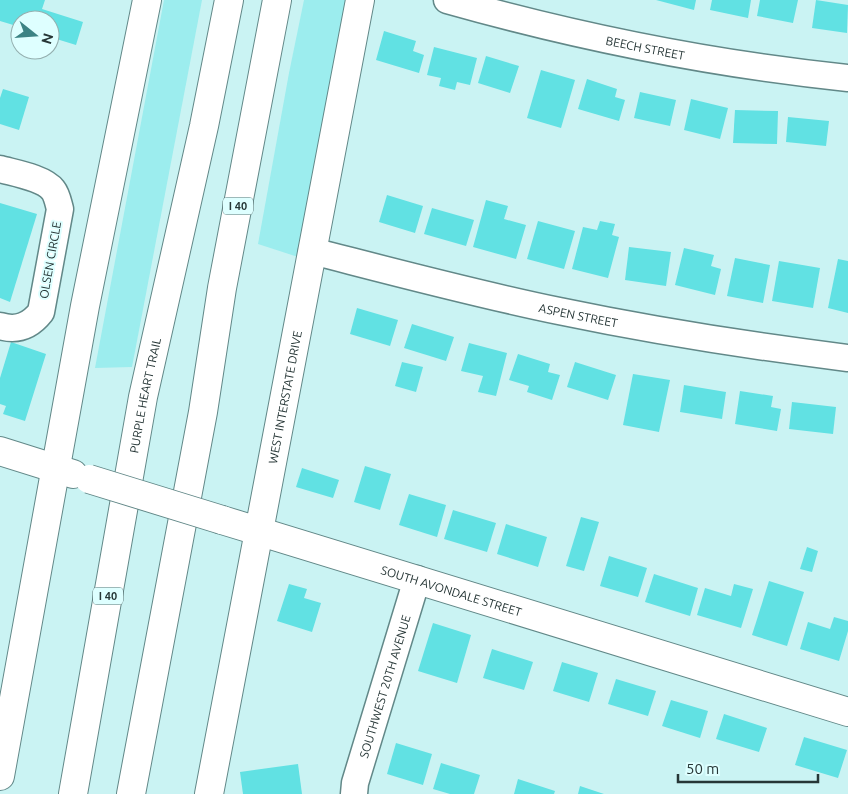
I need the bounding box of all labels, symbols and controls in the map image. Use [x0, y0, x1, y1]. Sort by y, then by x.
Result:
north arrow [10, 10, 60, 60]
text: N [38, 31, 57, 46]
street label: BEECH STREET [605, 33, 686, 61]
road number: I 40 [223, 198, 253, 215]
street label: OLSEN CIRCLE [37, 220, 63, 300]
street label: ASPEN STREET [538, 300, 619, 329]
street label: WEST INTERSTATE DRIVE [265, 329, 304, 465]
street label: PURPLE HEART TRAIL [127, 337, 163, 454]
street label: SOUTH AVONDALE STREET [379, 563, 524, 618]
road number: I 40 [93, 588, 123, 604]
street label: SOUTHWEST 20TH AVENUE [356, 613, 412, 760]
scale bar [678, 752, 818, 784]
text: 50 m [686, 760, 719, 777]

